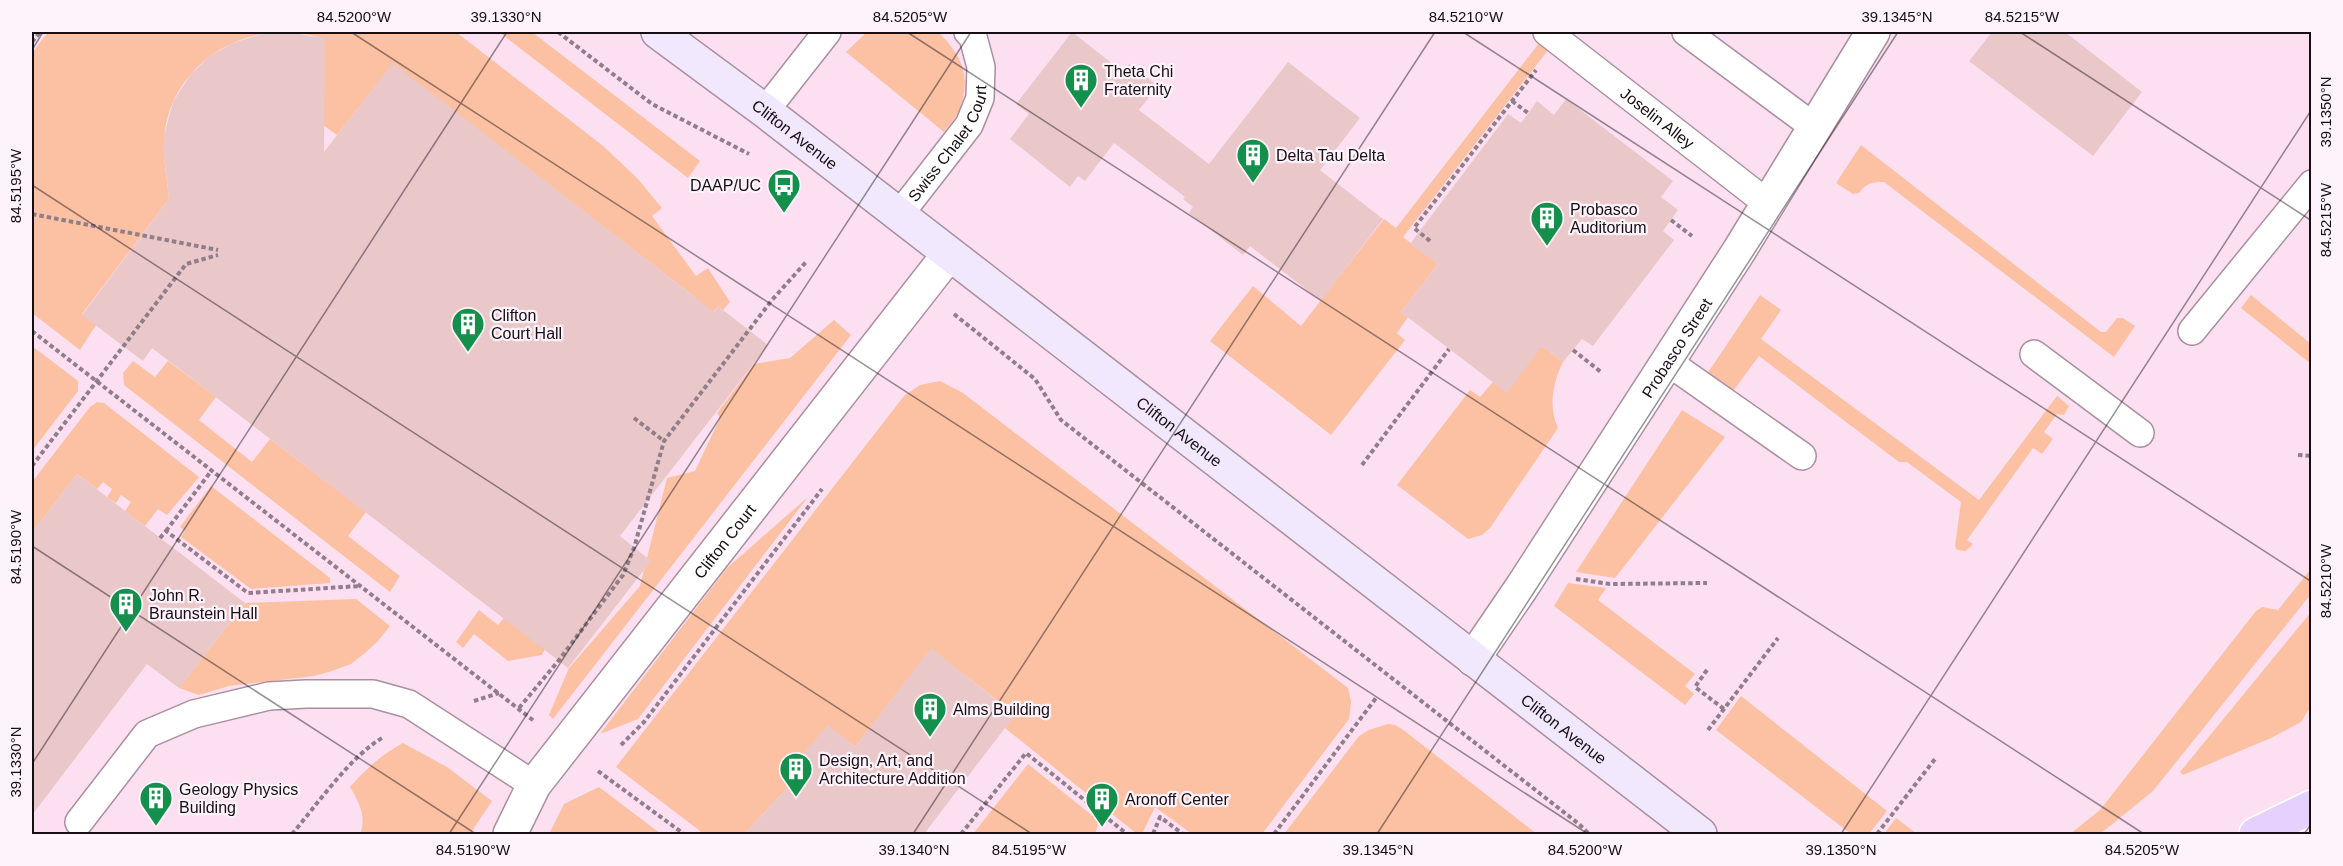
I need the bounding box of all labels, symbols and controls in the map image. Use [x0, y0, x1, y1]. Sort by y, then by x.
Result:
text: 84.5200°W [317, 8, 392, 25]
text: 39.1330°N [470, 8, 542, 25]
text: 84.5205°W [873, 8, 948, 25]
text: 84.5210°W [1429, 8, 1504, 25]
text: 39.1345°N [1861, 8, 1933, 25]
text: 84.5215°W [1985, 8, 2060, 25]
building icon: Theta Chi Fraternity [1063, 62, 1099, 109]
place label: Theta Chi Fraternity [1104, 63, 1173, 98]
text: 39.1350°N [2317, 76, 2334, 148]
street label: Swiss Chalet Court [905, 84, 990, 205]
street label: Joselin Alley [1617, 85, 1697, 152]
street label: Clifton Avenue [749, 97, 841, 173]
building icon: Delta Tau Delta [1235, 137, 1271, 184]
place label: Delta Tau Delta [1276, 147, 1385, 164]
text: 84.5195°W [7, 148, 24, 223]
bus stop icon: DAAP/UC [766, 167, 802, 214]
place label: DAAP/UC [690, 177, 761, 194]
text: 84.5215°W [2317, 182, 2334, 257]
building icon: Probasco Auditorium [1529, 200, 1565, 247]
place label: Probasco Auditorium [1570, 201, 1646, 236]
street label: Probasco Street [1639, 295, 1716, 401]
building icon: Clifton Court Hall [450, 306, 486, 353]
place label: Clifton Court Hall [491, 307, 562, 342]
street label: Clifton Avenue [1133, 394, 1225, 470]
street label: Clifton Court [691, 501, 759, 582]
text: 84.5190°W [7, 509, 24, 584]
text: 84.5210°W [2317, 543, 2334, 618]
building icon: John R. Braunstein Hall [108, 586, 144, 633]
place label: John R. Braunstein Hall [149, 587, 258, 622]
building icon: Alms Building [912, 691, 948, 738]
street label: Clifton Avenue [1518, 691, 1610, 768]
place label: Alms Building [953, 701, 1050, 718]
text: 39.1330°N [7, 726, 24, 798]
building icon: Design, Art, and Architecture Addition [778, 751, 814, 798]
place label: Design, Art, and Architecture Addition [819, 752, 966, 787]
building icon: Geology Physics Building [138, 780, 174, 827]
place label: Geology Physics Building [179, 781, 298, 816]
building icon: Aronoff Center [1084, 781, 1120, 828]
place label: Aronoff Center [1125, 791, 1229, 808]
text: 84.5190°W [436, 841, 511, 858]
text: 39.1340°N [878, 841, 950, 858]
text: 84.5195°W [992, 841, 1067, 858]
text: 39.1345°N [1342, 841, 1414, 858]
text: 84.5200°W [1548, 841, 1623, 858]
text: 39.1350°N [1805, 841, 1877, 858]
text: 84.5205°W [2105, 841, 2180, 858]

